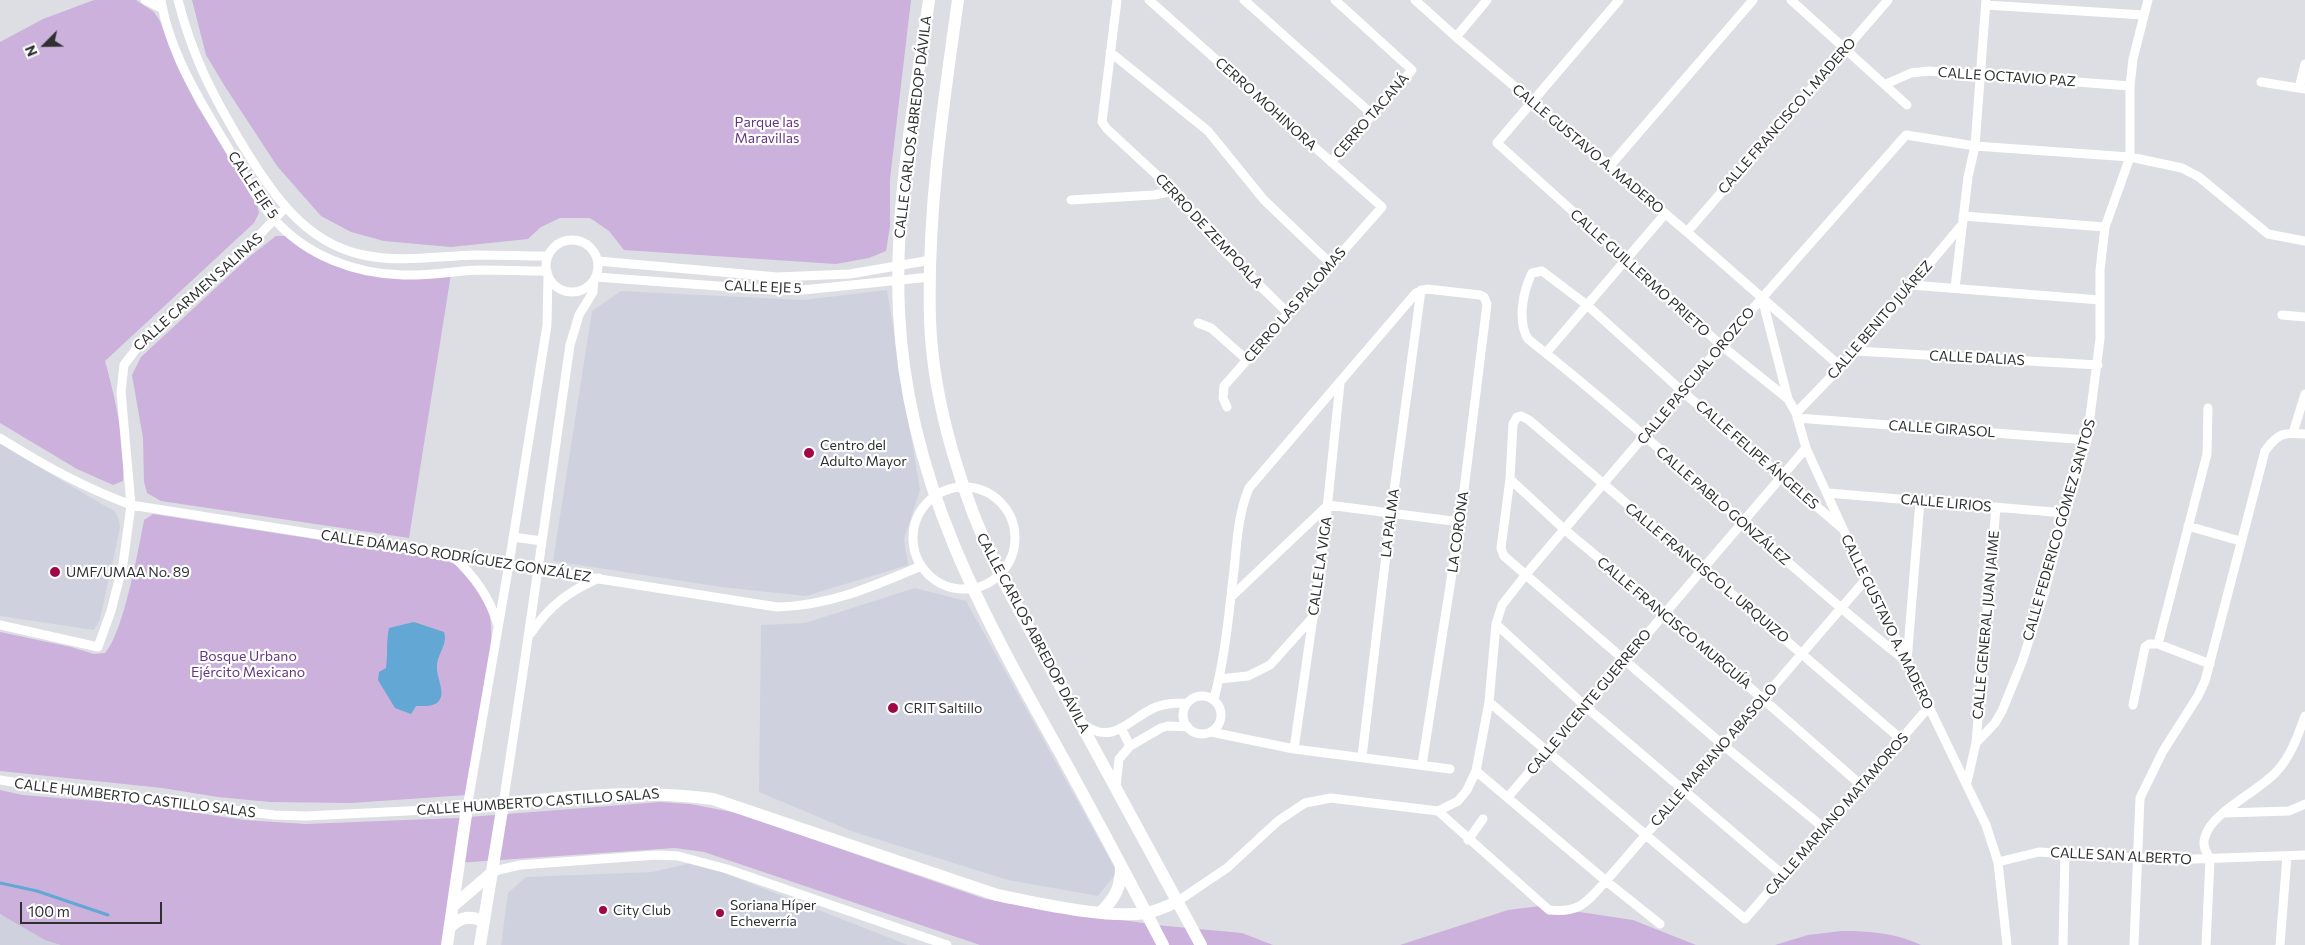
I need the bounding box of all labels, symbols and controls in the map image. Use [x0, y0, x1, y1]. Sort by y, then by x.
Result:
street label: CALLE CARLOS ABREDOP DÁVILA [891, 15, 935, 239]
north arrow [20, 20, 70, 70]
street label: CALLE FRANCISCO I. MADERO [1715, 34, 1859, 198]
text: N [21, 43, 41, 59]
street label: CERRO MOHINORA [1212, 54, 1320, 154]
street label: CALLE OCTAVIO PAZ [1937, 64, 2077, 90]
street label: CERRO TACANÁ [1330, 70, 1412, 162]
street label: CALLE GUSTAVO A. MADERO [1509, 81, 1667, 217]
park label: Parque las Maravillas [735, 114, 799, 146]
street label: CALLE EJE 5 [224, 148, 282, 222]
street label: CERRO DE ZEMPOALA [1152, 170, 1266, 292]
street label: CALLE GUILLERMO PRIETO [1567, 206, 1713, 340]
street label: CALLE CARMEN SALINAS [130, 230, 266, 354]
street label: CERRO LAS PALOMAS [1240, 244, 1350, 366]
street label: CALLE BENITO JUÁREZ [1824, 257, 1936, 383]
street label: CALLE EJE 5 [724, 277, 802, 297]
street label: CALLE PASCUAL OROZCO [1634, 304, 1758, 448]
street label: CALLE DALIAS [1929, 347, 2025, 369]
street label: CALLE FELIPE ÁNGELES [1692, 397, 1822, 513]
street label: CALLE GIRASOL [1888, 417, 1996, 441]
street label: CALLE FEDERICO GÓMEZ SANTOS [2019, 417, 2099, 643]
place label: Centro del Adulto Mayor [820, 437, 907, 470]
street label: CALLE PABLO GONZÁLEZ [1653, 443, 1793, 569]
marker: Centro del Adulto Mayor [802, 446, 816, 460]
street label: LA PALMA [1377, 488, 1403, 558]
street label: LA CORONA [1444, 490, 1472, 574]
street label: CALLE LIRIOS [1900, 491, 1992, 515]
street label: CALLE FRANCISCO L. URQUIZO [1622, 499, 1792, 647]
street label: CALLE LA VIGA [1305, 515, 1335, 617]
street label: CALLE DÁMASO RODRÍGUEZ GONZÁLEZ [320, 526, 592, 586]
street label: CALLE CARLOS ABREDOP DÁVILA [973, 530, 1093, 736]
street label: CALLE GENERAL JUAN JAIME [1969, 530, 2003, 720]
street label: CALLE GUSTAVO A. MADERO [1837, 532, 1937, 712]
street label: CALLE FRANCISCO MURGUÍA [1594, 554, 1754, 692]
place label: UMF/UMAA No. 89 [66, 564, 190, 580]
marker: UMF/UMAA No. 89 [48, 565, 62, 579]
street label: CALLE VICENTE GUERRERO [1523, 626, 1655, 778]
park label: Bosque Urbano Ejército Mexicano [191, 648, 305, 680]
street label: CALLE MARIANO ABASOLO [1647, 680, 1781, 830]
place label: CRIT Saltillo [904, 700, 982, 716]
marker: CRIT Saltillo [886, 701, 900, 715]
street label: CALLE MARIANO MATAMOROS [1762, 729, 1912, 899]
street label: CALLE HUMBERTO CASTILLO SALAS [13, 775, 257, 821]
street label: CALLE HUMBERTO CASTILLO SALAS [416, 785, 660, 819]
street label: CALLE SAN ALBERTO [2050, 844, 2192, 868]
scale bar [22, 892, 165, 924]
place label: Soriana Híper Echeverría [730, 897, 816, 930]
text: 100 m [28, 902, 70, 920]
place label: City Club [613, 902, 671, 918]
marker: City Club [597, 904, 609, 916]
marker: Soriana Híper Echeverría [714, 907, 726, 919]

